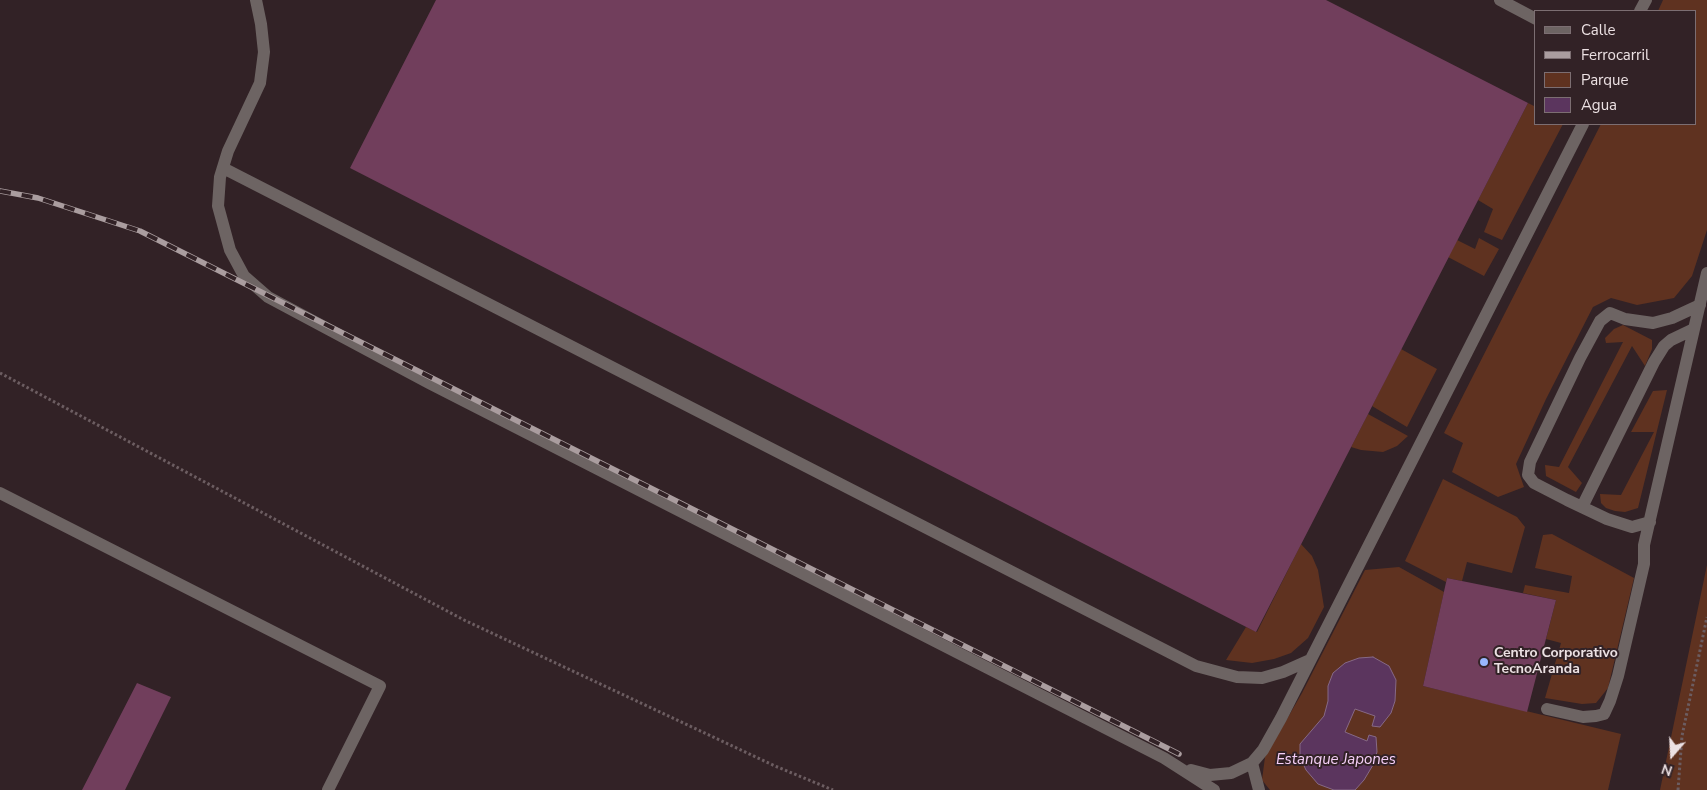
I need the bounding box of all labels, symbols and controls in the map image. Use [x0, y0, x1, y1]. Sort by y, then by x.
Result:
legend [1534, 10, 1697, 125]
text: Calle [1581, 20, 1616, 40]
text: Ferrocarril [1581, 45, 1649, 65]
text: Parque [1581, 70, 1629, 90]
text: Agua [1581, 95, 1617, 115]
place label: Centro Corporativo TecnoAranda [1494, 646, 1618, 679]
marker: Centro Corporativo TecnoAranda [1478, 656, 1490, 668]
north arrow [1647, 730, 1697, 780]
water label: Estanque Japones [1276, 751, 1396, 769]
text: N [1659, 759, 1675, 780]

